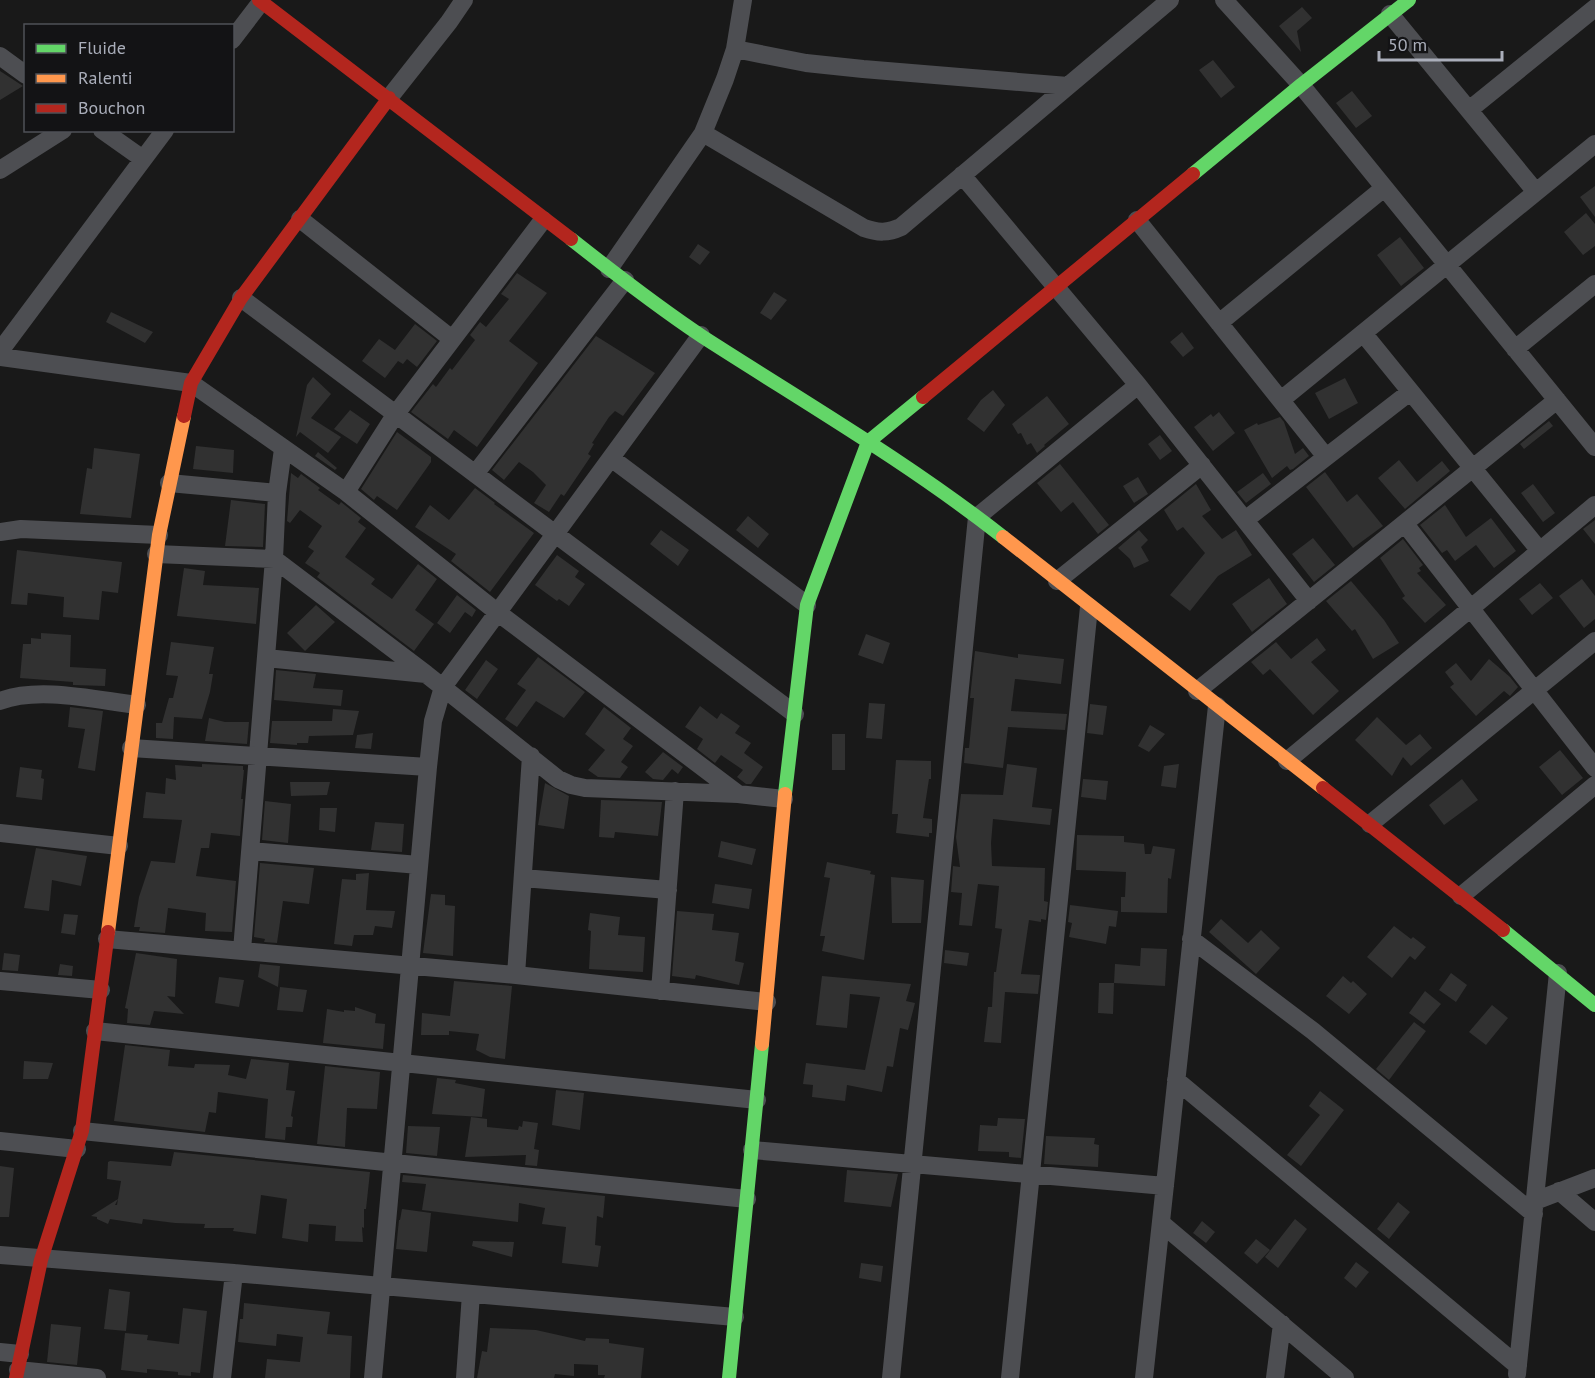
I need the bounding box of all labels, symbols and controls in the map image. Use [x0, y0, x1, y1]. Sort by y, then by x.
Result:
legend [24, 24, 234, 132]
scale bar [1379, 24, 1502, 62]
text: 50 m [1388, 33, 1427, 56]
text: Fluide [78, 36, 126, 59]
text: Ralenti [78, 66, 133, 89]
text: Bouchon [78, 96, 145, 119]

